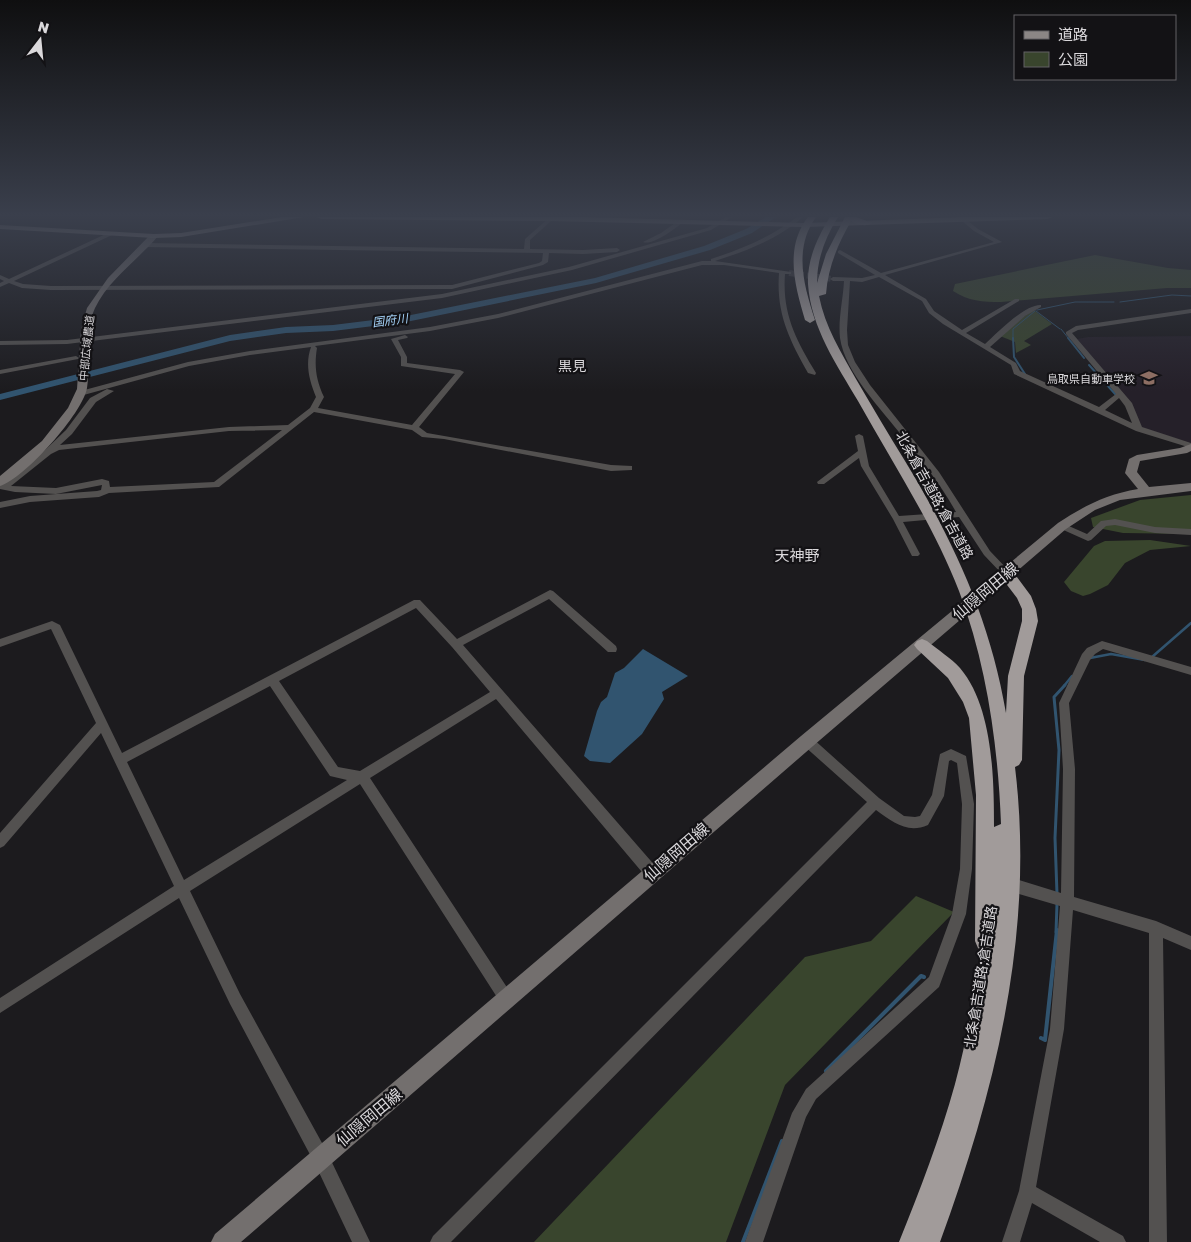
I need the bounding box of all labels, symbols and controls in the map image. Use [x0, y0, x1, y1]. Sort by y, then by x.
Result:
north arrow [15, 15, 65, 65]
legend [1014, 15, 1176, 80]
text: N [36, 17, 51, 37]
text: 道路 [1058, 25, 1088, 43]
text: 公園 [1058, 50, 1088, 68]
water label: 国府川 [371, 310, 411, 330]
street label: 中部広域農道 [76, 315, 96, 381]
district label: 黒見 [558, 357, 586, 374]
school or university icon: 鳥取県自動車学校 [1139, 368, 1159, 388]
place label: 鳥取県自動車学校 [1047, 372, 1135, 385]
street label: 北条倉吉道路;倉吉道路 [893, 428, 977, 562]
district label: 天神野 [774, 546, 820, 564]
street label: 仙隠岡田線 [948, 558, 1022, 624]
street label: 仙隠岡田線 [639, 818, 713, 886]
street label: 北条倉吉道路;倉吉道路 [960, 904, 1000, 1050]
street label: 仙隠岡田線 [332, 1084, 406, 1150]

